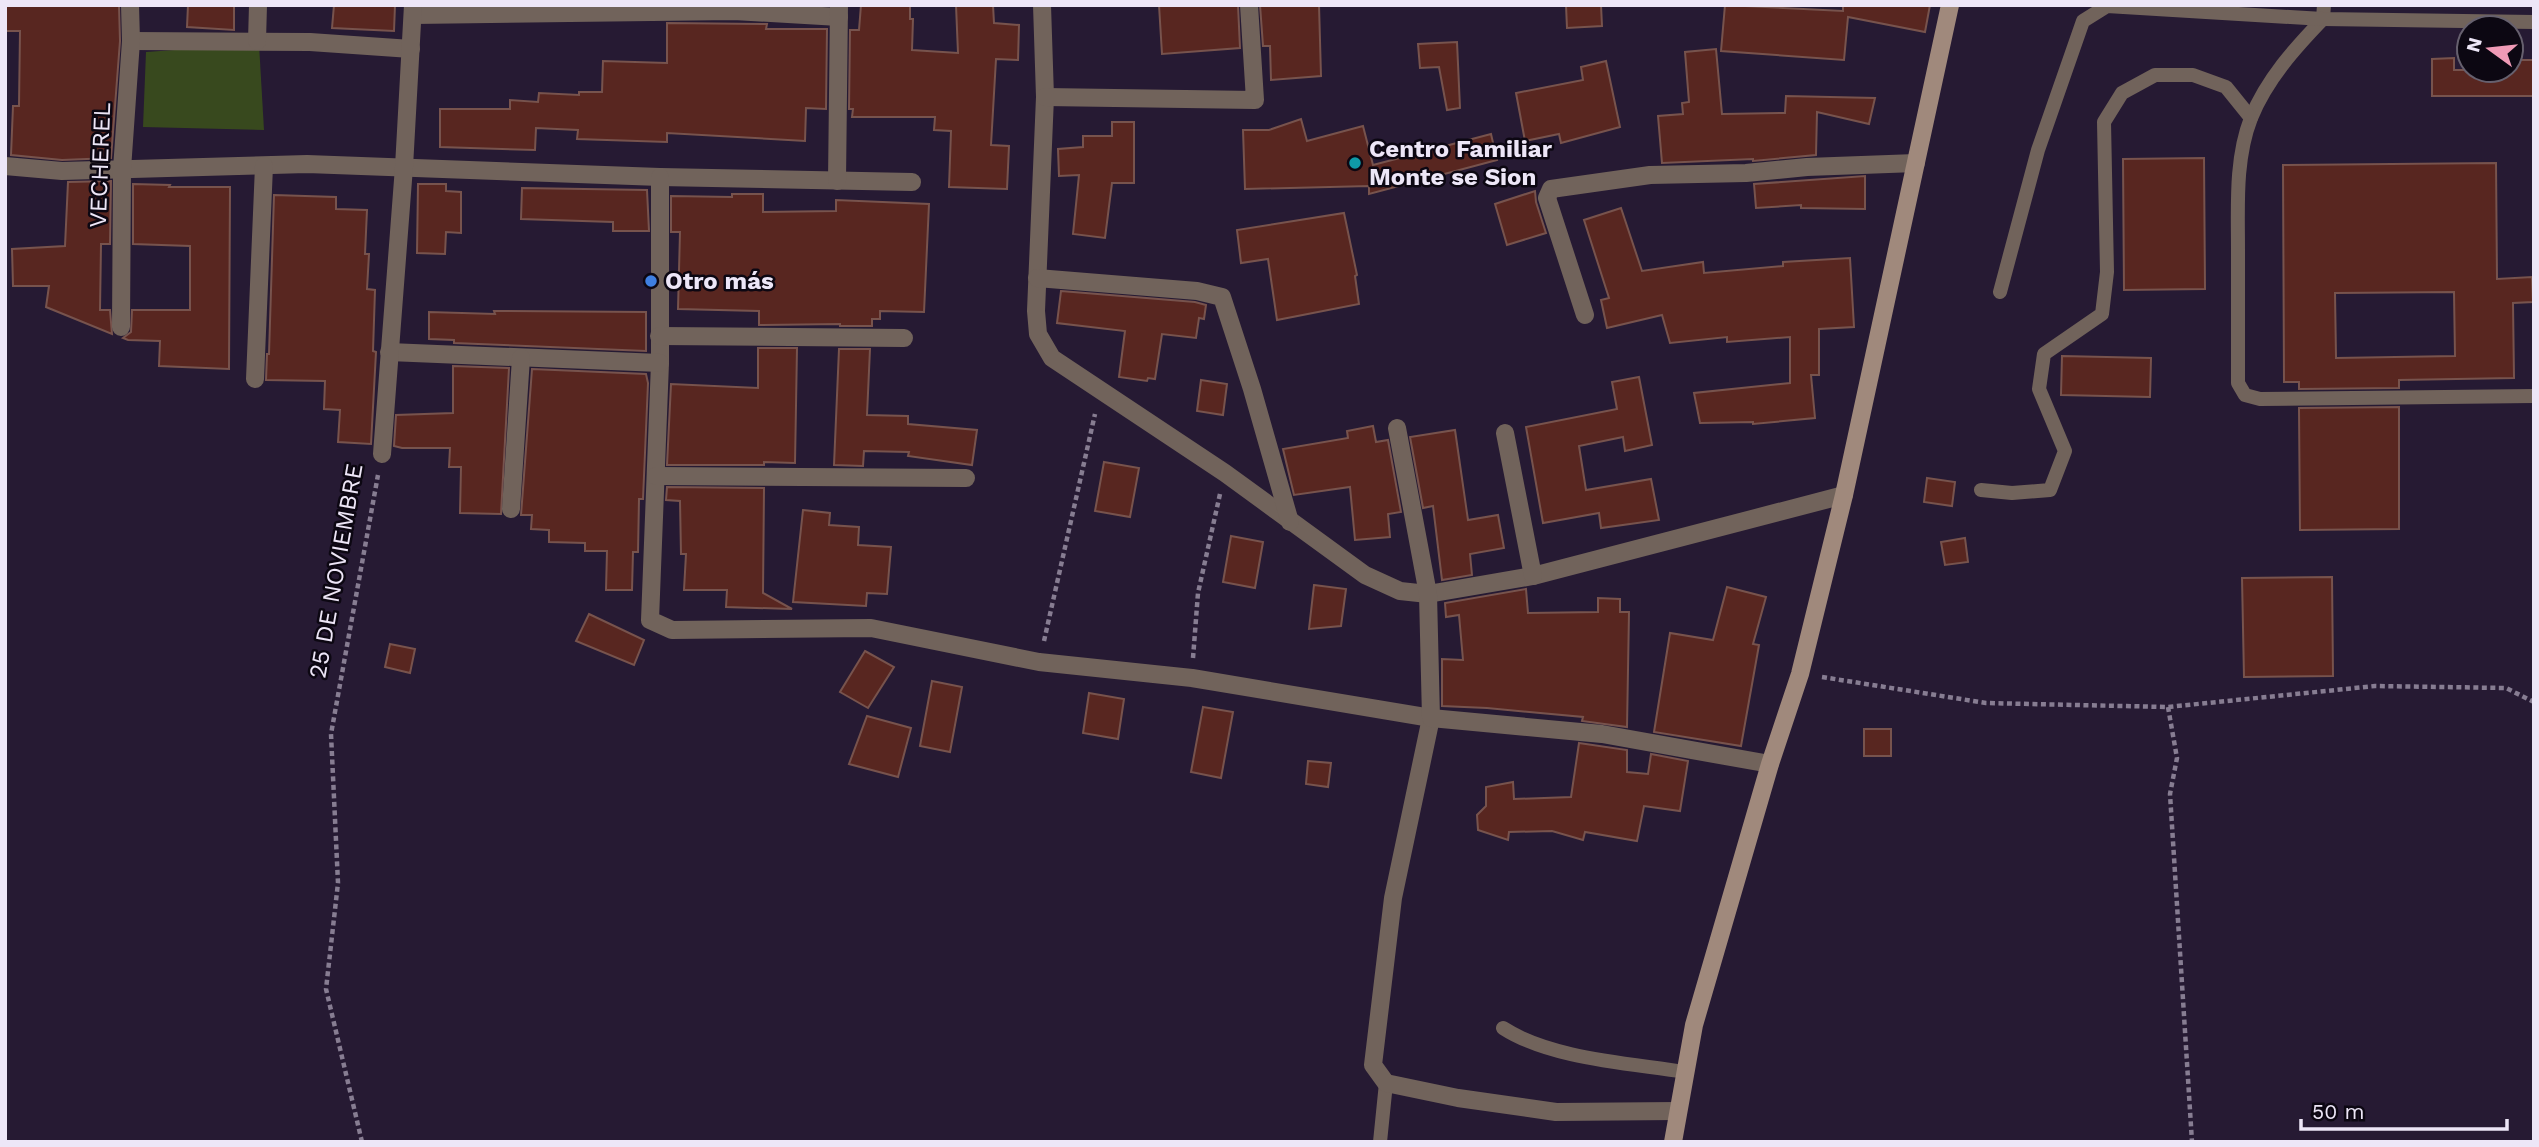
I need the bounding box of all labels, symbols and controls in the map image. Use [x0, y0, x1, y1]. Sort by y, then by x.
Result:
north arrow [2455, 14, 2525, 84]
text: N [2461, 35, 2487, 55]
street label: VECHEREL [84, 102, 116, 228]
place label: Centro Familiar Monte se Sion [1369, 135, 1553, 191]
marker: Centro Familiar Monte se Sion [1347, 155, 1363, 171]
place label: Otro más [665, 267, 774, 295]
marker: Otro más [643, 273, 659, 289]
street label: 25 DE NOVIEMBRE [303, 461, 369, 681]
scale bar [2301, 1088, 2508, 1132]
text: 50 m [2312, 1099, 2364, 1124]

